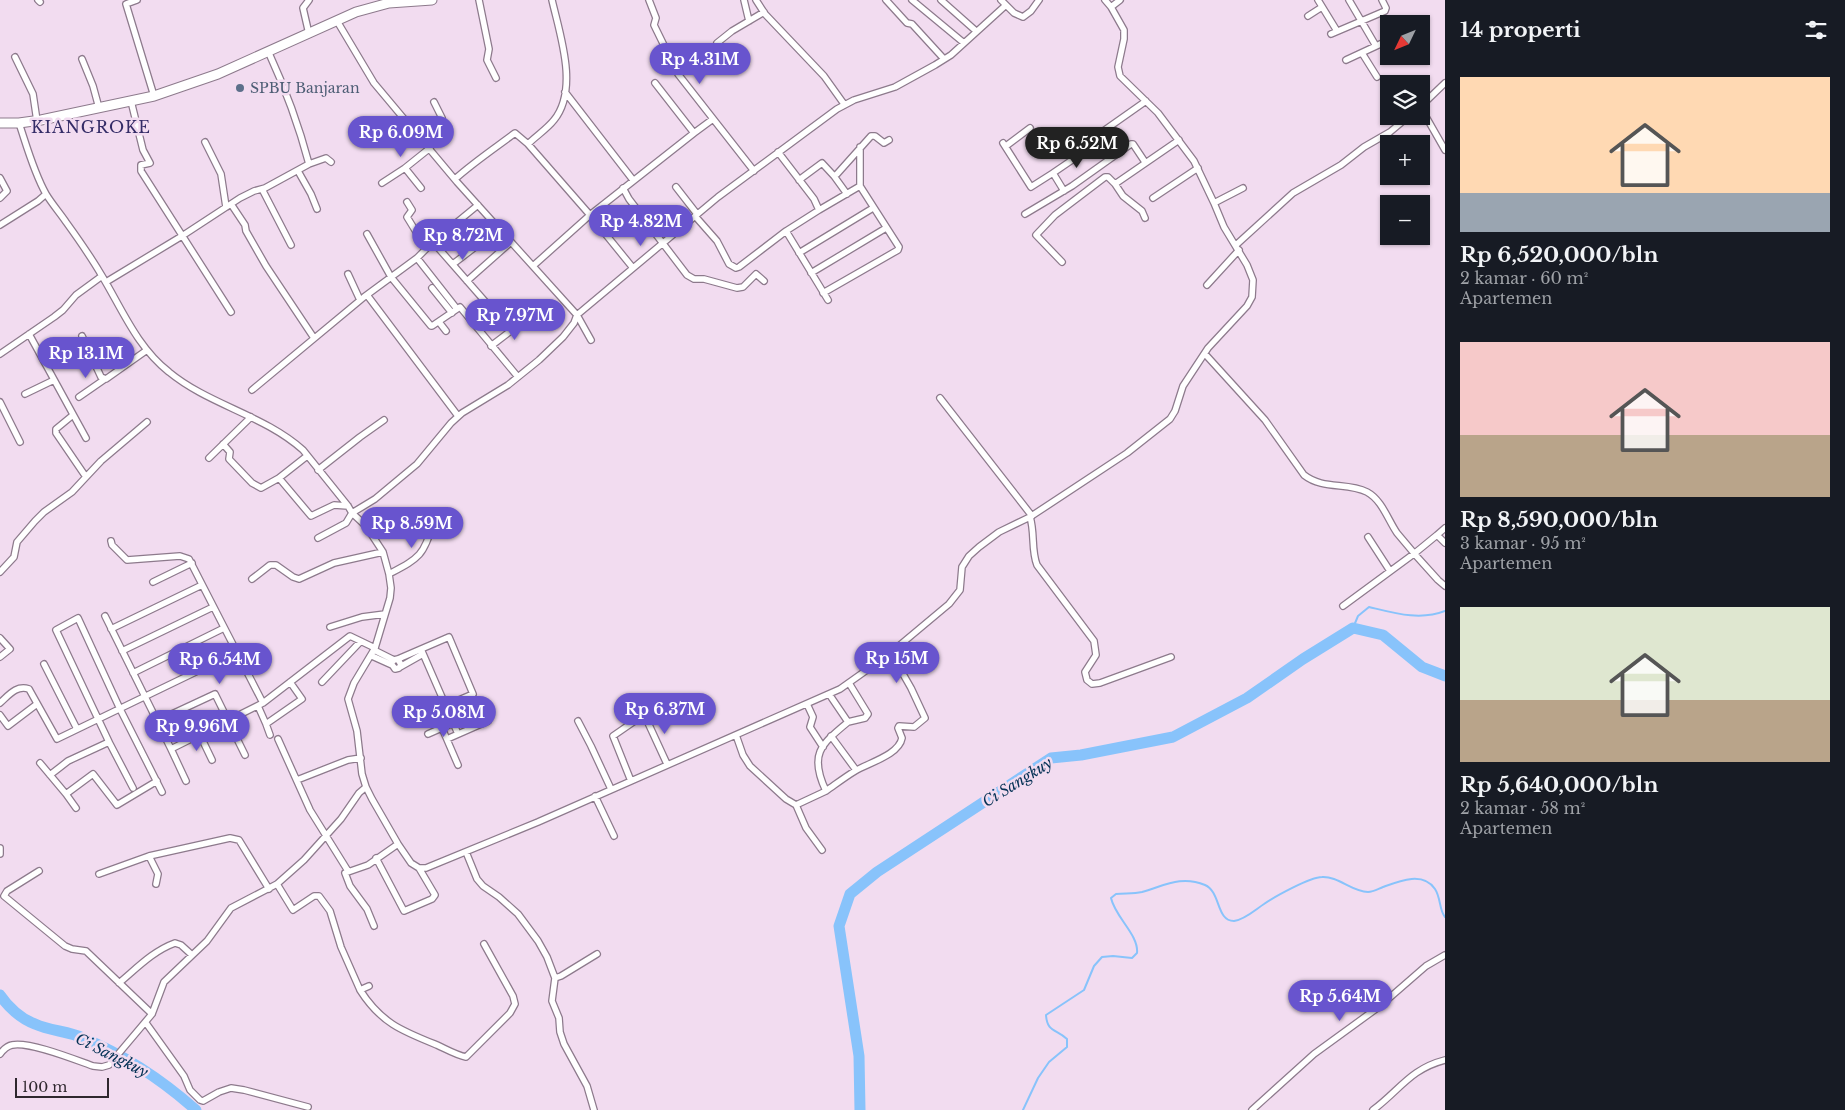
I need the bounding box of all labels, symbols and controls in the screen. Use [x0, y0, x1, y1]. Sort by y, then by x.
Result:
north arrow [1380, 15, 1430, 65]
map controls [1380, 15, 1430, 245]
icon: filters [1802, 16, 1830, 44]
text: 14 properti [1460, 17, 1581, 43]
pin: Rp 4.31M [648, 42, 752, 85]
text: Rp 4.31M [661, 49, 739, 69]
button: layers [1380, 75, 1430, 125]
place label: SPBU Banjaran [250, 79, 360, 97]
marker: SPBU Banjaran [234, 82, 246, 94]
icon: home [1600, 110, 1690, 200]
pin: Rp 6.09M [349, 116, 453, 158]
district label: KIANGROKE [31, 117, 151, 137]
text: Rp 6.09M [359, 122, 443, 142]
pin: Rp 6.52M [1025, 126, 1129, 169]
text: Rp 6.52M [1036, 133, 1118, 153]
button: + [1380, 135, 1430, 185]
button: − [1380, 195, 1430, 245]
pin: Rp 4.82M [589, 204, 693, 247]
text: Rp 4.82M [600, 211, 682, 231]
pin: Rp 8.72M [411, 218, 515, 261]
text: Rp 8.72M [423, 225, 503, 245]
text: Rp 6,520,000/bln [1460, 242, 1658, 268]
text: 2 kamar · 60 m² [1460, 268, 1588, 288]
text: Apartemen [1460, 288, 1552, 308]
pin: Rp 7.97M [463, 298, 567, 341]
text: Rp 7.97M [476, 305, 554, 325]
pin: Rp 13.1M [34, 336, 138, 379]
text: Rp 13.1M [48, 343, 124, 363]
icon: home [1600, 375, 1690, 465]
pin: Rp 8.59M [360, 506, 464, 549]
text: Rp 8,590,000/bln [1460, 507, 1658, 533]
text: Rp 8.59M [371, 513, 453, 533]
text: 3 kamar · 95 m² [1460, 533, 1586, 553]
text: Apartemen [1460, 553, 1552, 573]
icon: home [1600, 640, 1690, 730]
pin: Rp 6.54M [168, 642, 272, 685]
pin: Rp 15M [856, 642, 938, 684]
text: Rp 15M [865, 648, 929, 668]
text: Rp 6.54M [179, 649, 261, 669]
pin: Rp 6.37M [613, 692, 717, 735]
pin: Rp 5.08M [392, 696, 496, 738]
text: Rp 6.37M [625, 699, 705, 719]
text: Rp 5.08M [403, 702, 485, 722]
pin: Rp 9.96M [145, 710, 249, 752]
text: Rp 9.96M [156, 716, 238, 736]
water label: Ci Sangkuy [978, 753, 1056, 811]
text: Rp 5,640,000/bln [1460, 772, 1658, 798]
text: 2 kamar · 58 m² [1460, 798, 1585, 818]
text: Apartemen [1460, 818, 1552, 838]
pin: Rp 5.64M [1288, 980, 1392, 1022]
text: Rp 5.64M [1299, 986, 1381, 1006]
water label: Ci Sangkuy [72, 1029, 152, 1082]
scale bar [15, 1075, 109, 1098]
text: 100 m [22, 1078, 67, 1096]

